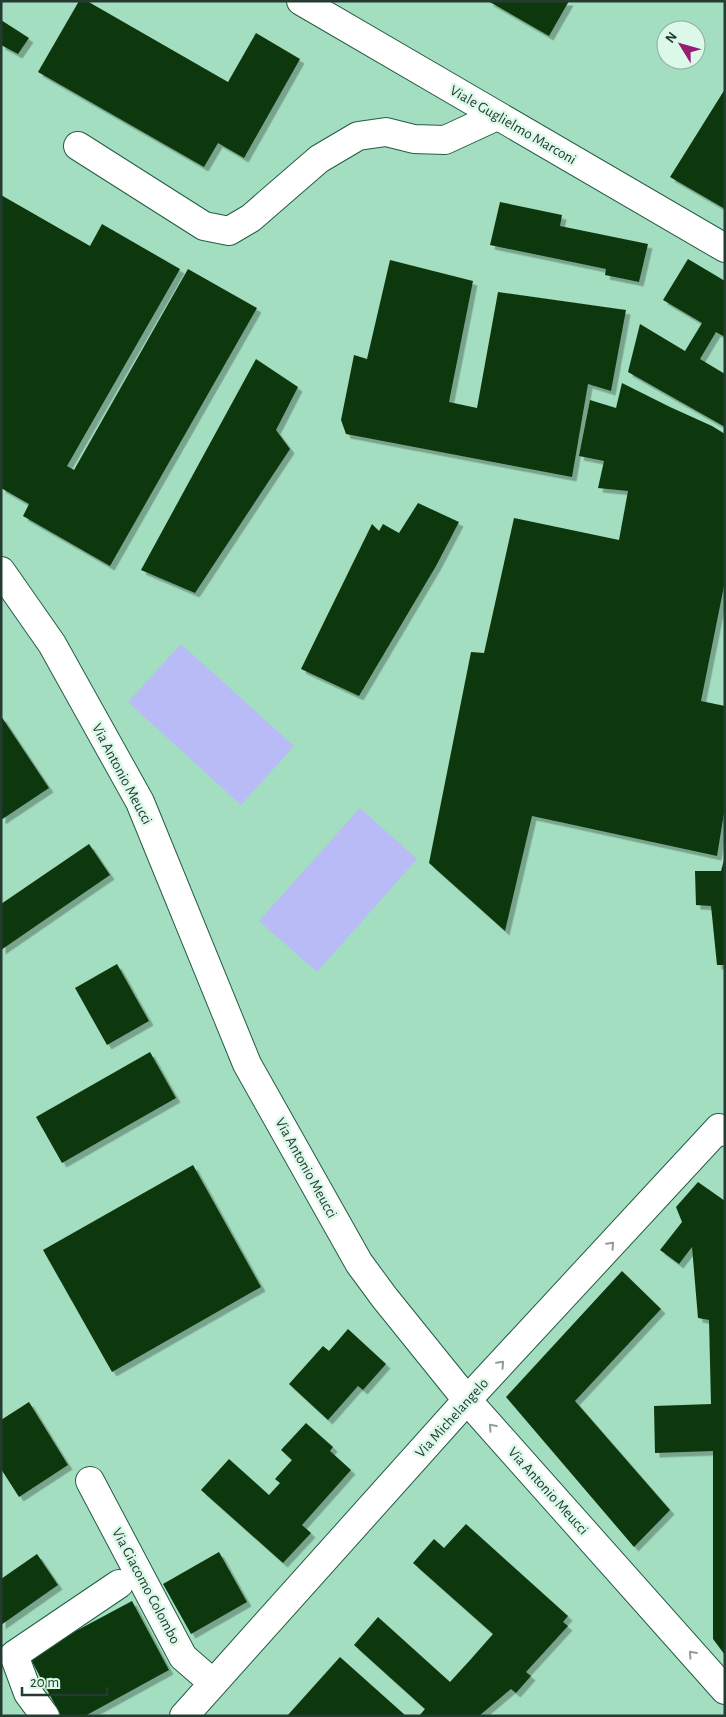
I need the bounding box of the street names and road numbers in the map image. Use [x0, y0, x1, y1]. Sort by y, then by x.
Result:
street label: Viale Guglielmo Marconi [447, 83, 579, 167]
street label: Via Antonio Meucci [89, 721, 155, 827]
street label: Via Antonio Meucci [272, 1115, 340, 1221]
street label: Via Michelangelo [413, 1375, 491, 1461]
street label: Via Antonio Meucci [505, 1444, 591, 1538]
street label: Via Giacomo Colombo [109, 1526, 183, 1646]

